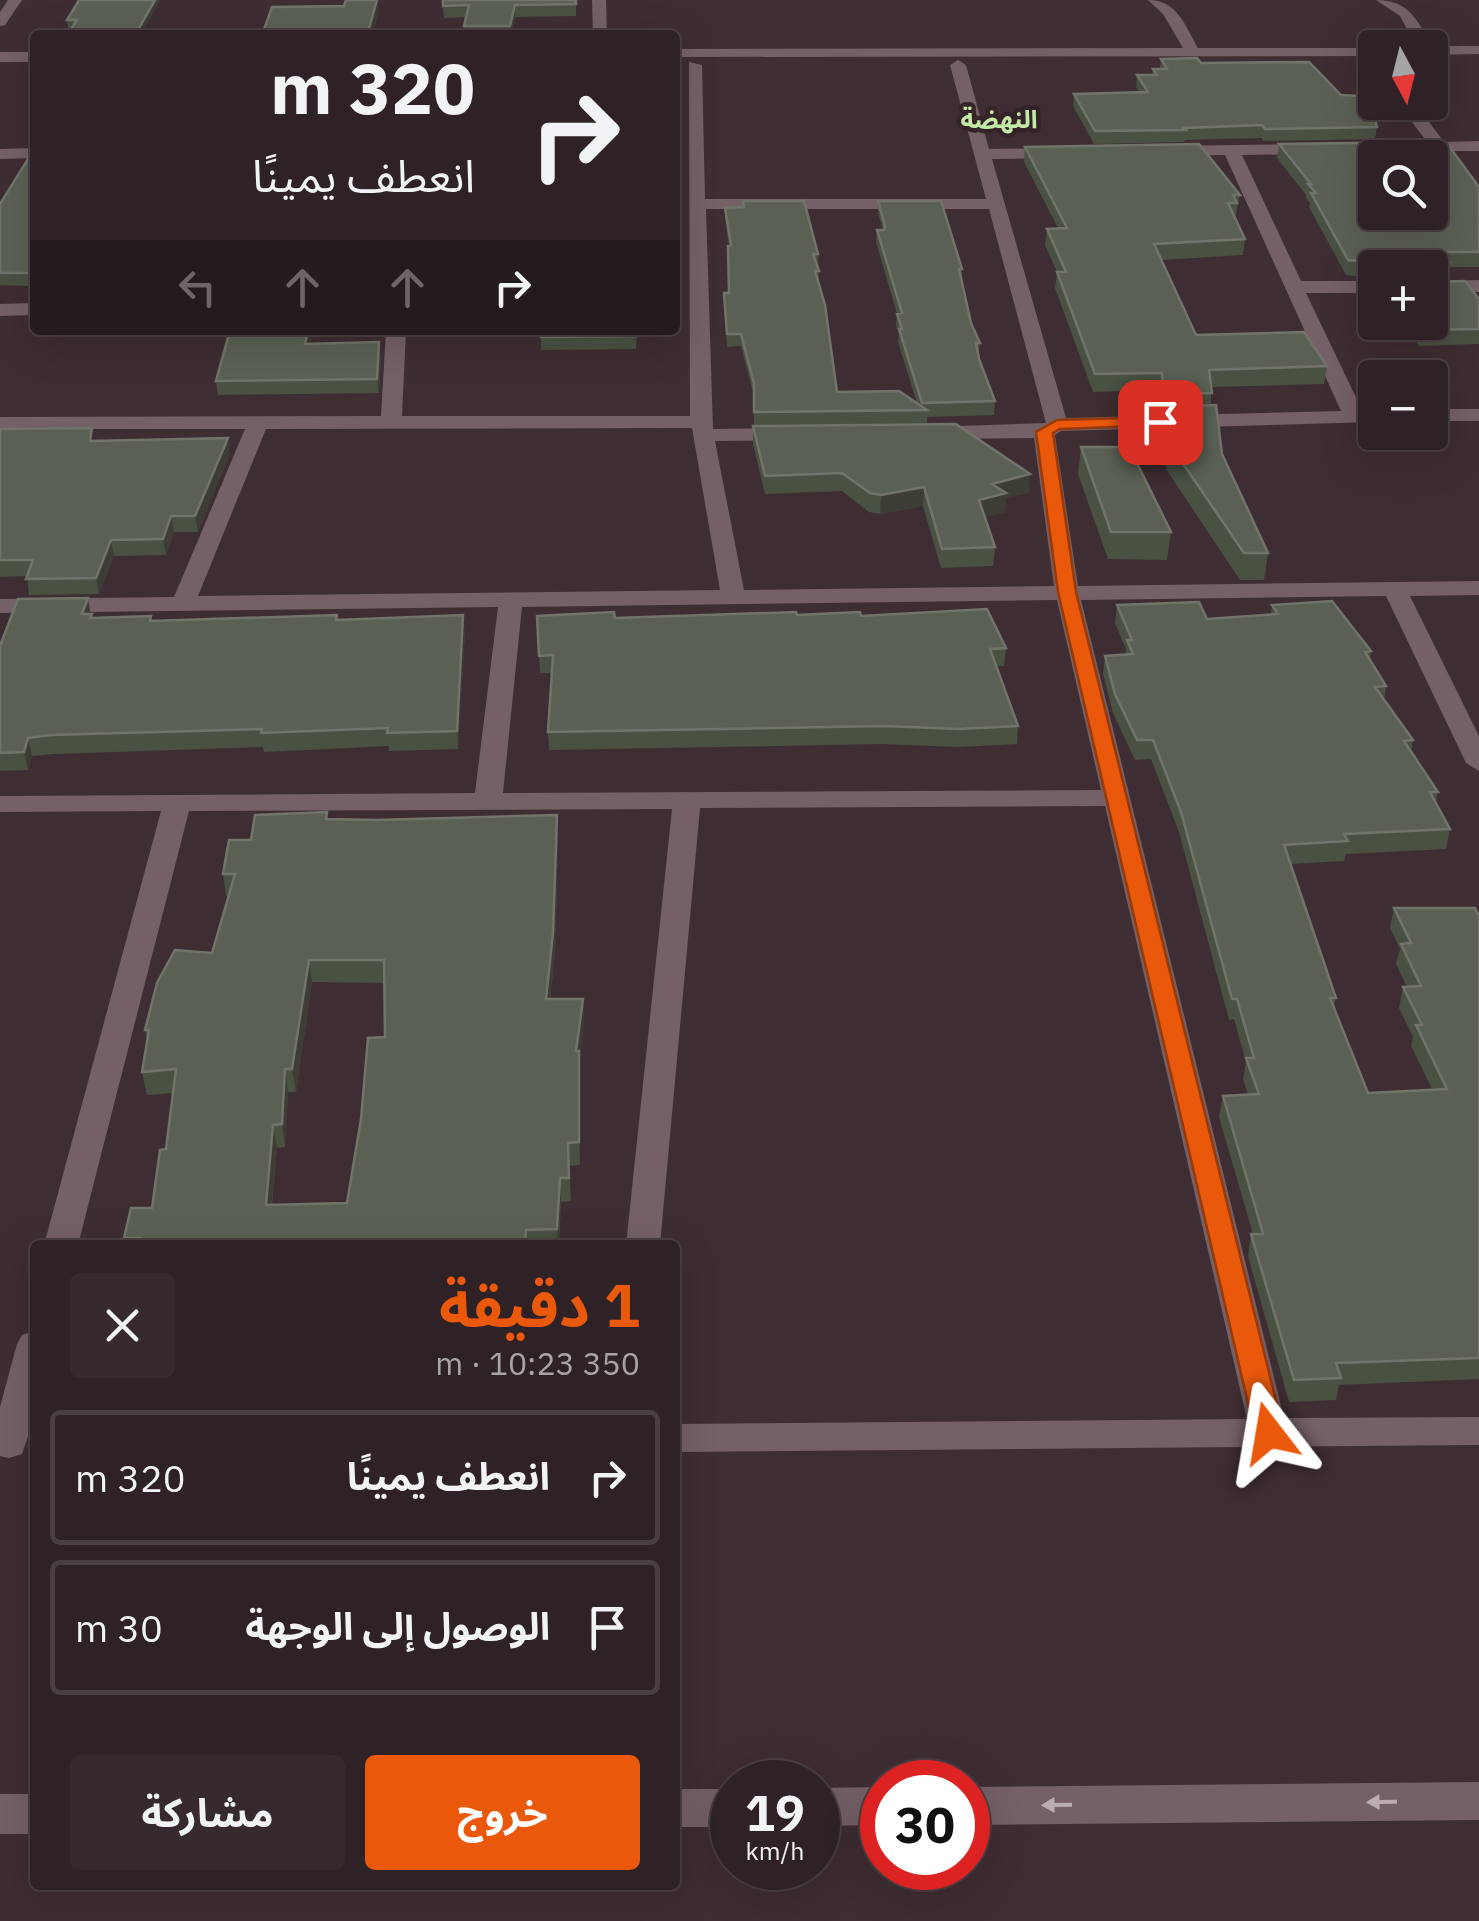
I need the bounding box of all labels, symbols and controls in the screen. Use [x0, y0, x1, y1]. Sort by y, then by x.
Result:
north arrow [1358, 30, 1448, 120]
map controls [1358, 30, 1448, 450]
text: 320 m [270, 42, 475, 133]
icon: right [510, 70, 640, 200]
district label: النهضة [960, 102, 1038, 135]
button: search [1358, 140, 1448, 230]
text: انعطف يمينًا [252, 146, 475, 204]
button: + [1358, 250, 1448, 340]
icon: left [170, 260, 225, 315]
icon: ahead [275, 260, 330, 315]
icon: ahead [380, 260, 435, 315]
icon: right [485, 260, 540, 315]
button: − [1358, 360, 1448, 450]
pin [1118, 380, 1203, 465]
icon: arrive [1133, 395, 1188, 450]
text: 1 دقيقة [439, 1265, 640, 1344]
button: close [70, 1273, 175, 1378]
text: 350 m · 10:23 [435, 1342, 640, 1384]
position arrow [1217, 1381, 1321, 1485]
icon: right [580, 1450, 635, 1505]
text: انعطف يمينًا [347, 1451, 550, 1500]
text: 320 m [75, 1453, 186, 1502]
icon: arrive [580, 1600, 635, 1655]
text: الوصول إلى الوجهة [245, 1601, 550, 1650]
text: 30 m [75, 1603, 163, 1652]
button: مشاركة [70, 1755, 345, 1870]
button: خروج [365, 1755, 640, 1870]
speed limit sign: 30 [860, 1760, 990, 1890]
text: 19 [745, 1780, 805, 1845]
one-way arrow [1365, 1794, 1397, 1810]
one-way arrow [1040, 1797, 1072, 1813]
text: km/h [746, 1834, 804, 1867]

